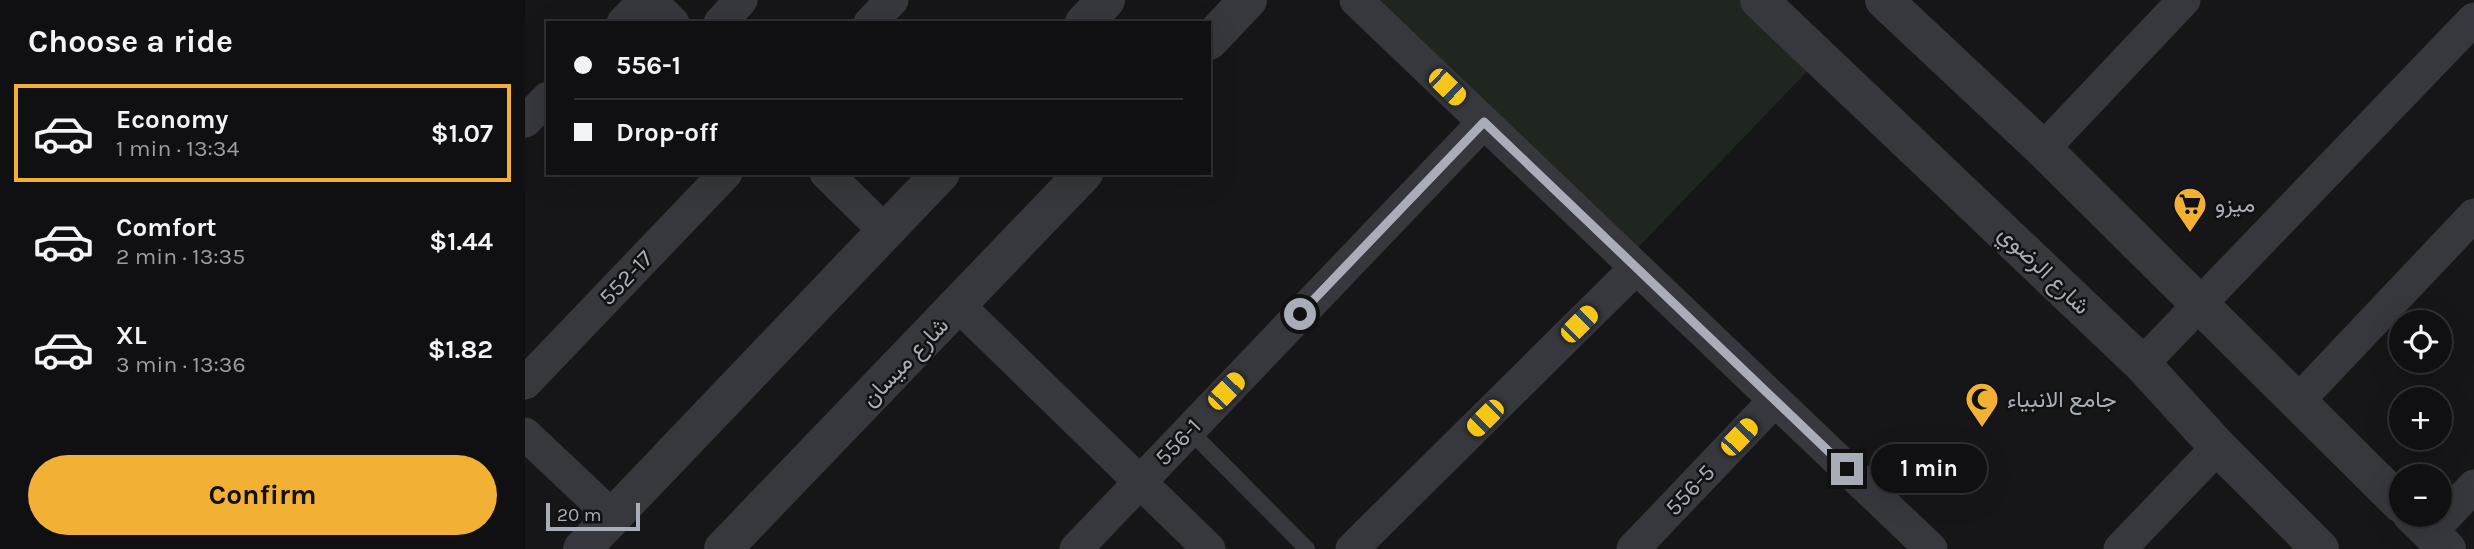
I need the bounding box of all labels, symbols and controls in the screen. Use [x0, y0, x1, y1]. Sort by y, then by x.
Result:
text: Choose a ride [28, 23, 233, 60]
text: 556-1 [616, 50, 681, 81]
car [1425, 65, 1470, 109]
icon: car [32, 102, 95, 165]
text: Economy [116, 104, 228, 135]
text: Drop-off [616, 117, 718, 148]
text: $1.07 [431, 118, 493, 149]
text: 1 min · 13:34 [116, 135, 239, 162]
supermarket icon: ميزو [2171, 185, 2209, 234]
place label: ميزو [2215, 191, 2255, 219]
icon: car [32, 210, 95, 273]
text: Comfort [116, 212, 217, 243]
street label: شارع الرضوي [1989, 220, 2095, 324]
text: $1.44 [429, 226, 493, 257]
text: 2 min · 13:35 [116, 243, 245, 270]
street label: 552-17 [593, 245, 659, 311]
route start [1284, 298, 1316, 330]
car [1557, 302, 1602, 346]
map controls [2389, 310, 2452, 527]
button: locate [2389, 310, 2452, 373]
street label: شارع ميسان [856, 312, 956, 414]
icon: car [32, 318, 95, 381]
text: XL [116, 320, 147, 351]
text: $1.82 [428, 334, 493, 365]
text: 3 min · 13:36 [116, 351, 246, 378]
car [1204, 369, 1249, 413]
mosque icon: جامع الانبياء [1963, 380, 2001, 429]
place label: جامع الانبياء [2007, 386, 2117, 415]
button: + [2389, 387, 2452, 450]
car [1463, 396, 1508, 440]
street label: 556-1 [1149, 413, 1207, 471]
car [1717, 415, 1762, 459]
callout: 1 min [1871, 444, 1987, 494]
route end [1831, 453, 1863, 485]
button: Confirm [28, 455, 497, 535]
text: 1 min [1900, 455, 1958, 482]
street label: 556-5 [1660, 459, 1720, 521]
button: − [2389, 464, 2452, 527]
scale bar [546, 500, 641, 532]
text: 20 m [557, 504, 602, 526]

